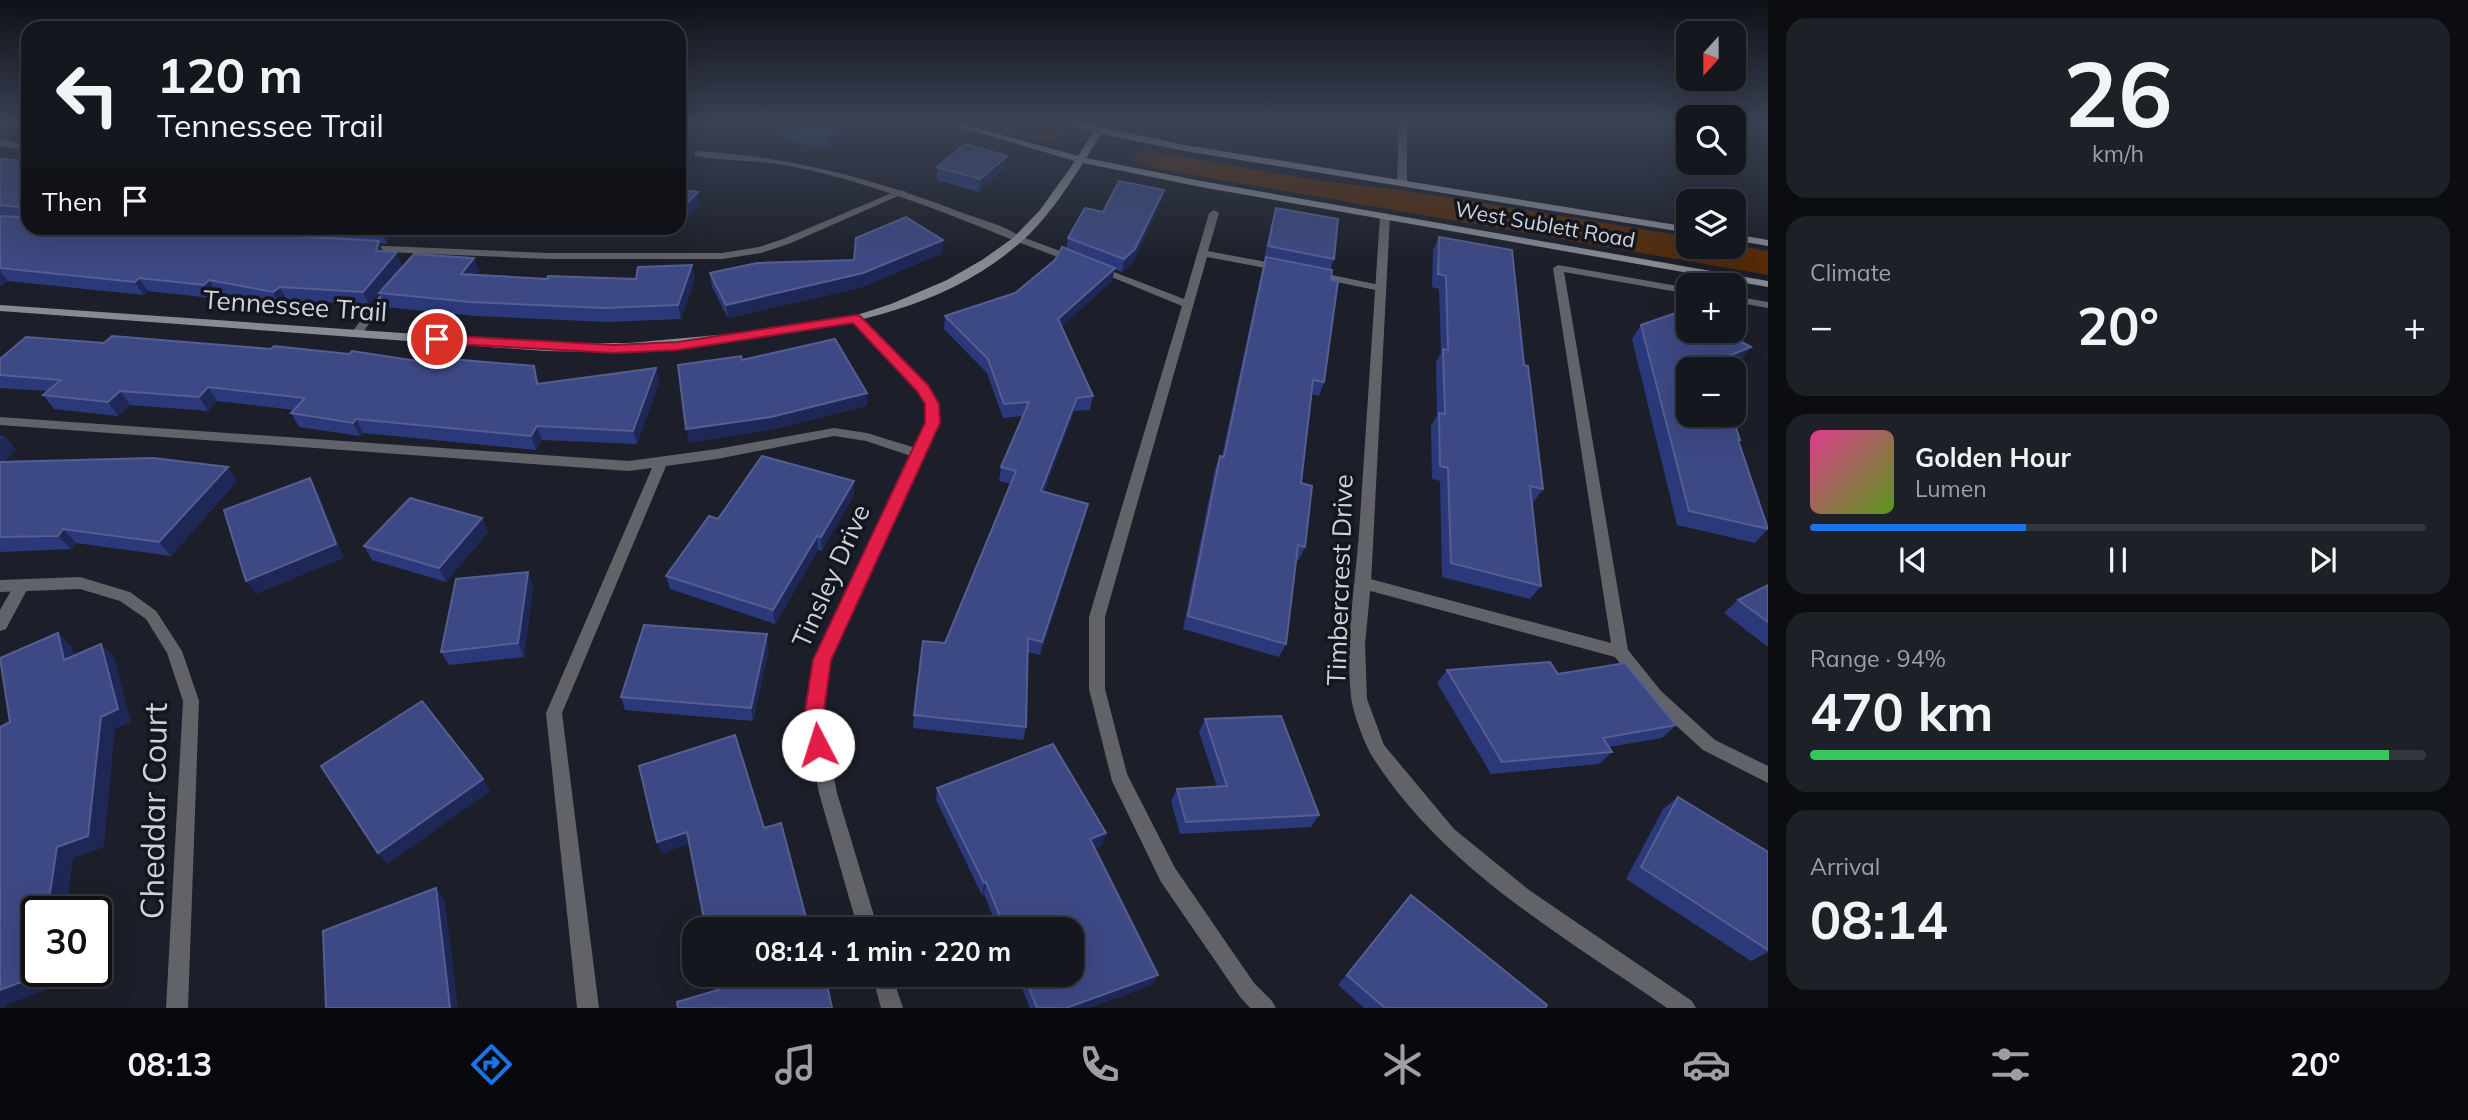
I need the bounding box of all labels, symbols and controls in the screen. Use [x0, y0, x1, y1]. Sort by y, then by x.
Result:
north arrow [1676, 21, 1746, 91]
map controls [1676, 21, 1746, 427]
text: 26 [2063, 36, 2173, 150]
text: 120 m [157, 44, 303, 105]
icon: left [42, 49, 133, 140]
text: Tennessee Trail [157, 105, 384, 145]
button: search [1676, 105, 1746, 175]
text: km/h [2092, 139, 2144, 168]
icon: arrive [116, 182, 154, 220]
text: Then [42, 185, 102, 218]
button: layers [1676, 189, 1746, 259]
street label: West Sublett Road [1453, 195, 1637, 253]
text: Climate [1810, 258, 1891, 287]
button: + [1676, 273, 1746, 343]
street label: Tennessee Trail [202, 283, 388, 328]
text: 20° [2077, 293, 2159, 358]
text: − [1810, 302, 1833, 350]
text: + [2403, 302, 2426, 350]
pin [407, 309, 467, 369]
icon: arrive [418, 320, 456, 358]
button: − [1676, 357, 1746, 427]
text: Golden Hour [1915, 441, 2071, 474]
street label: Timbercrest Drive [1319, 474, 1360, 686]
text: Lumen [1915, 474, 1987, 503]
street label: Tinsley Drive [784, 499, 877, 653]
icon: previous [1894, 541, 1932, 579]
icon: pause [2099, 541, 2137, 579]
icon: next [2304, 541, 2342, 579]
text: Range · 94% [1810, 644, 1946, 673]
text: 470 km [1810, 679, 1993, 744]
street label: Cheddar Court [131, 702, 175, 920]
position arrow [781, 708, 855, 782]
text: Arrival [1810, 852, 1880, 881]
text: 08:14 [1810, 887, 1948, 952]
speed limit sign: 30 [21, 896, 112, 987]
text: 08:14 · 1 min · 220 m [755, 935, 1011, 968]
icon: directions [467, 1040, 516, 1089]
icon: music [771, 1040, 820, 1089]
icon: phone [1075, 1040, 1124, 1089]
icon: climate [1378, 1040, 1427, 1089]
icon: car [1682, 1040, 1731, 1089]
icon: filters [1986, 1040, 2035, 1089]
text: 08:13 [127, 1044, 212, 1084]
text: 20° [2290, 1044, 2340, 1084]

